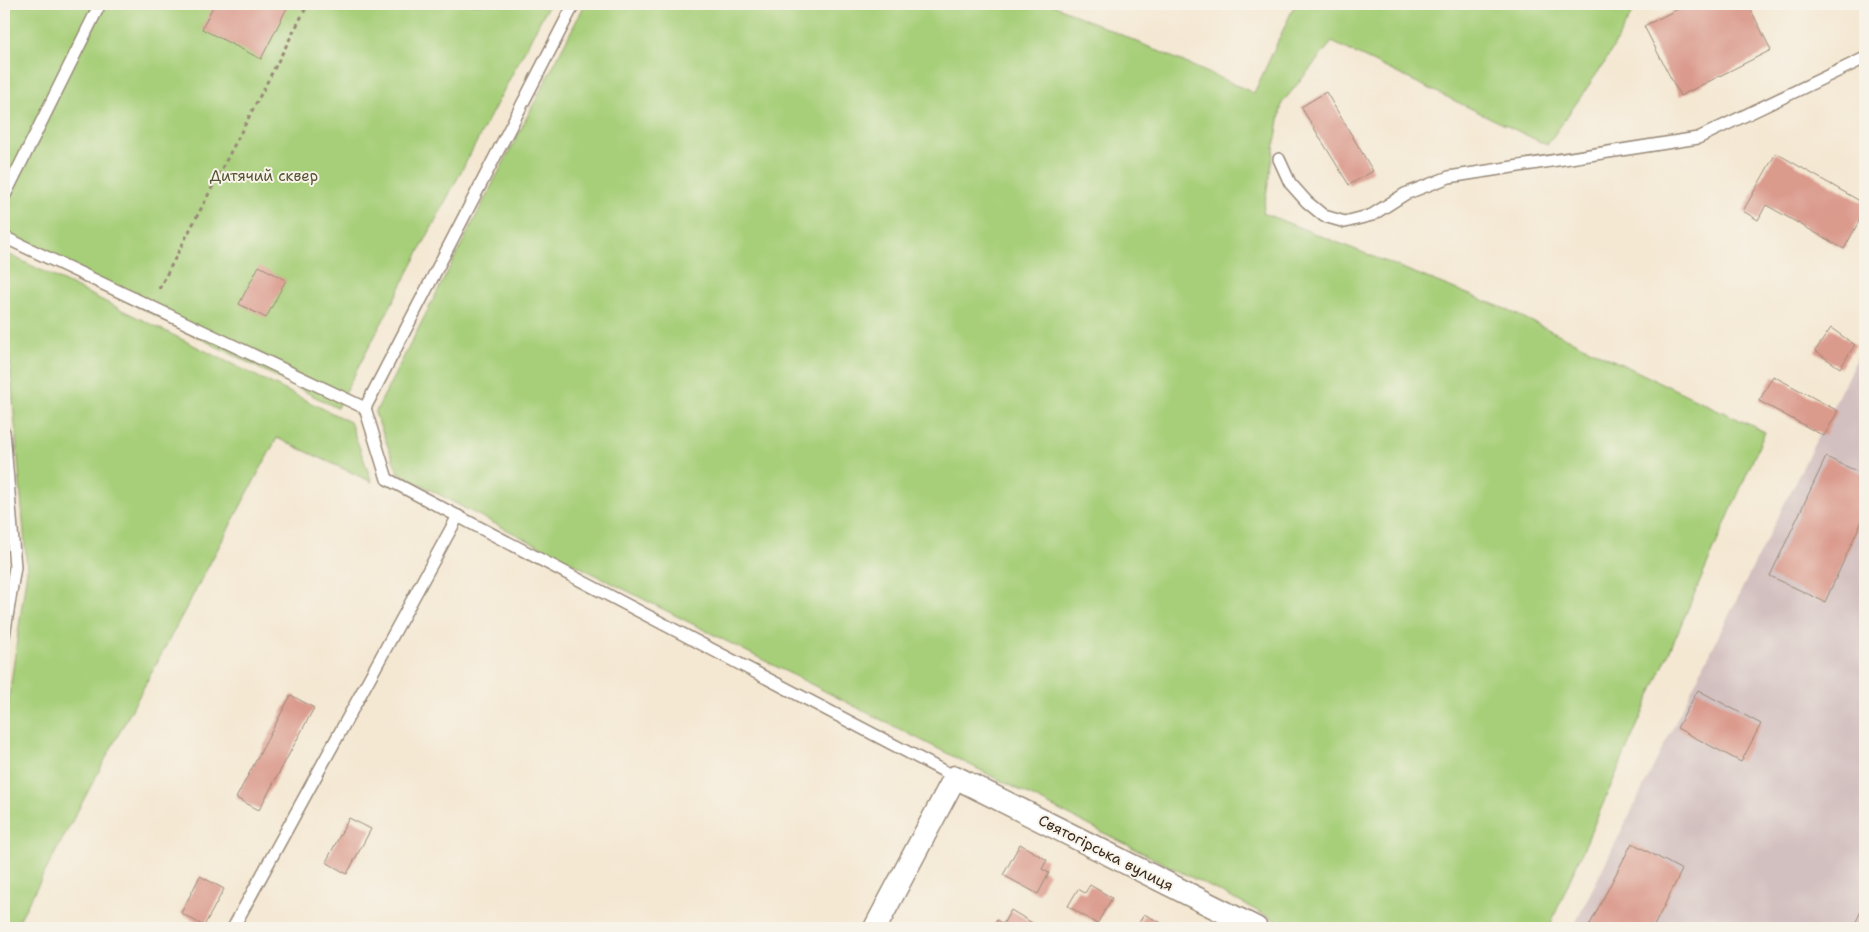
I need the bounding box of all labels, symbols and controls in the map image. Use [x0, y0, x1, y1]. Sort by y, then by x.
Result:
park label: Дитячий сквер [210, 166, 318, 186]
street label: Святогірська вулиця [1035, 810, 1177, 896]

